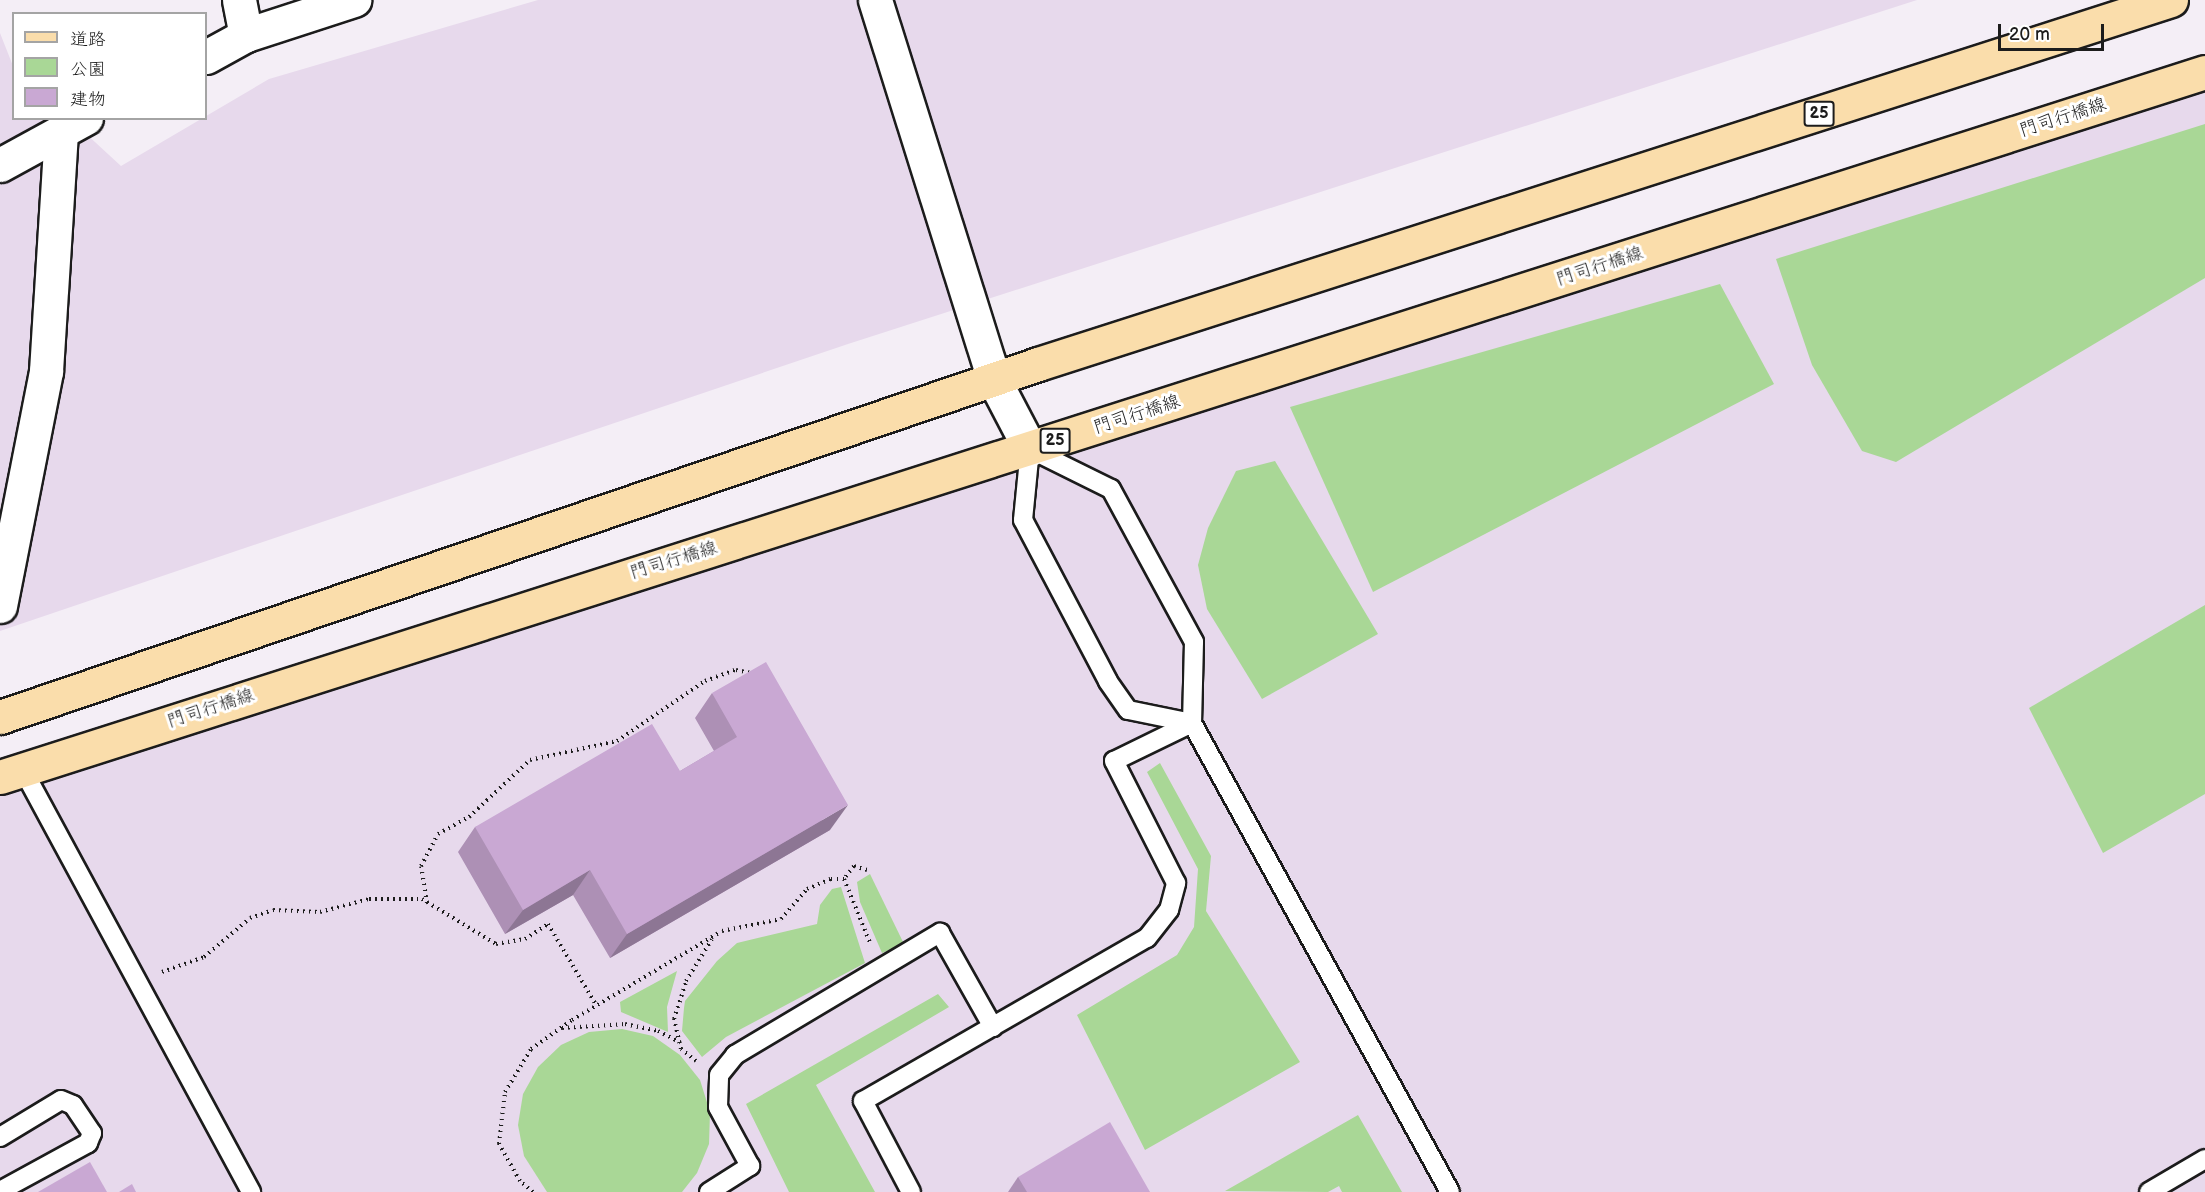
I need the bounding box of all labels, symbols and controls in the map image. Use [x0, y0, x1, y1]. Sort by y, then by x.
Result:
legend [12, 12, 207, 120]
scale bar [2001, 12, 2108, 50]
text: 20 m [2009, 24, 2050, 45]
text: 道路 [70, 29, 106, 50]
text: 公園 [70, 59, 106, 80]
text: 建物 [70, 89, 106, 110]
street label: 門司行橋線 [2017, 94, 2109, 142]
road number: 25 [1802, 101, 1836, 127]
street label: 門司行橋線 [1554, 243, 1646, 291]
street label: 門司行橋線 [1091, 391, 1183, 439]
road number: 25 [1038, 428, 1072, 454]
street label: 門司行橋線 [628, 538, 720, 584]
street label: 門司行橋線 [165, 685, 257, 733]

